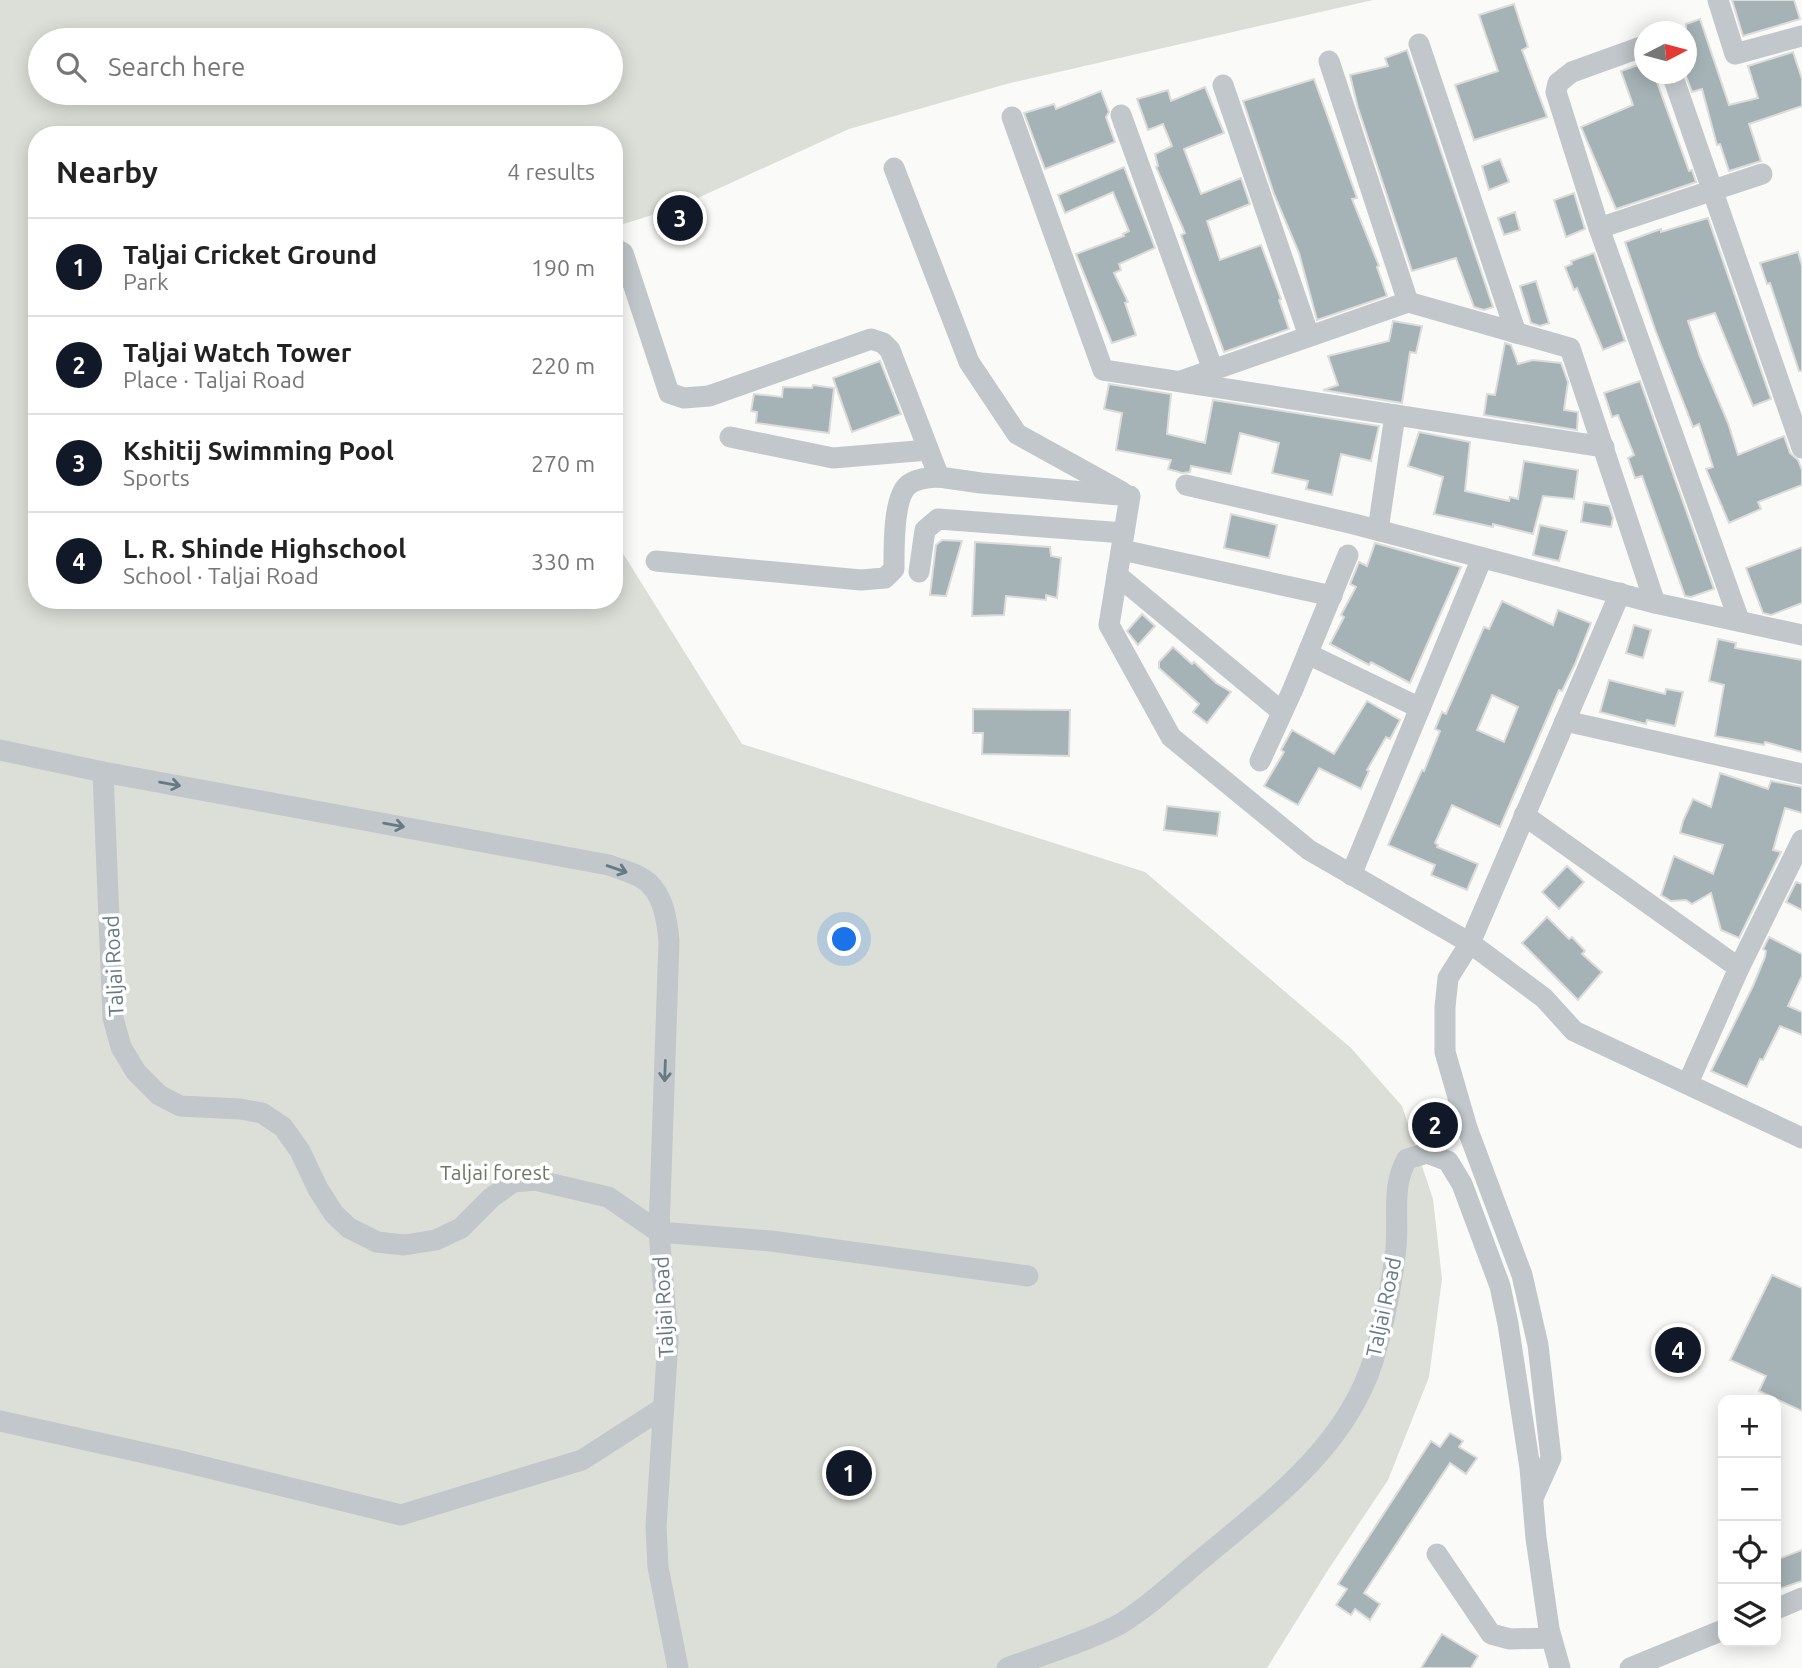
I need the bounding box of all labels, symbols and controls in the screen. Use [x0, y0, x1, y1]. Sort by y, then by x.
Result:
north arrow [1634, 21, 1697, 84]
search box [28, 28, 623, 105]
icon: search [52, 48, 90, 86]
text: Search here [108, 52, 245, 81]
text: Nearby [56, 155, 158, 189]
text: 4 results [507, 159, 595, 184]
pin: 3 [657, 192, 703, 244]
text: Taljai Cricket Ground [123, 240, 377, 269]
text: 1 [73, 255, 85, 280]
text: 190 m [531, 255, 595, 280]
text: Park [123, 269, 169, 294]
text: Taljai Watch Tower [123, 338, 352, 367]
text: 2 [73, 353, 85, 378]
text: 220 m [531, 353, 595, 378]
text: Place · Taljai Road [123, 367, 305, 392]
text: Kshitij Swimming Pool [123, 436, 394, 465]
text: 3 [73, 451, 85, 476]
text: 270 m [531, 451, 595, 476]
text: Sports [123, 465, 190, 490]
text: L. R. Shinde Highschool [123, 534, 406, 563]
text: 4 [73, 549, 85, 574]
text: 330 m [531, 549, 595, 574]
text: School · Taljai Road [123, 563, 319, 588]
one-way arrow [158, 778, 181, 791]
one-way arrow [382, 818, 405, 832]
one-way arrow [606, 864, 628, 876]
street label: Taljai Road [98, 915, 128, 1017]
your location [827, 922, 861, 956]
one-way arrow [658, 1059, 671, 1082]
pin: 2 [1412, 1099, 1458, 1151]
park label: Taljai forest [440, 1160, 550, 1184]
street label: Taljai Road [1361, 1255, 1405, 1359]
street label: Taljai Road [648, 1256, 678, 1358]
pin: 4 [1655, 1324, 1701, 1376]
map controls [1718, 1395, 1781, 1647]
button: + [1718, 1395, 1781, 1458]
pin: 1 [826, 1447, 872, 1499]
button: − [1718, 1458, 1781, 1521]
button: locate [1718, 1521, 1781, 1584]
button: layers [1718, 1584, 1781, 1647]

